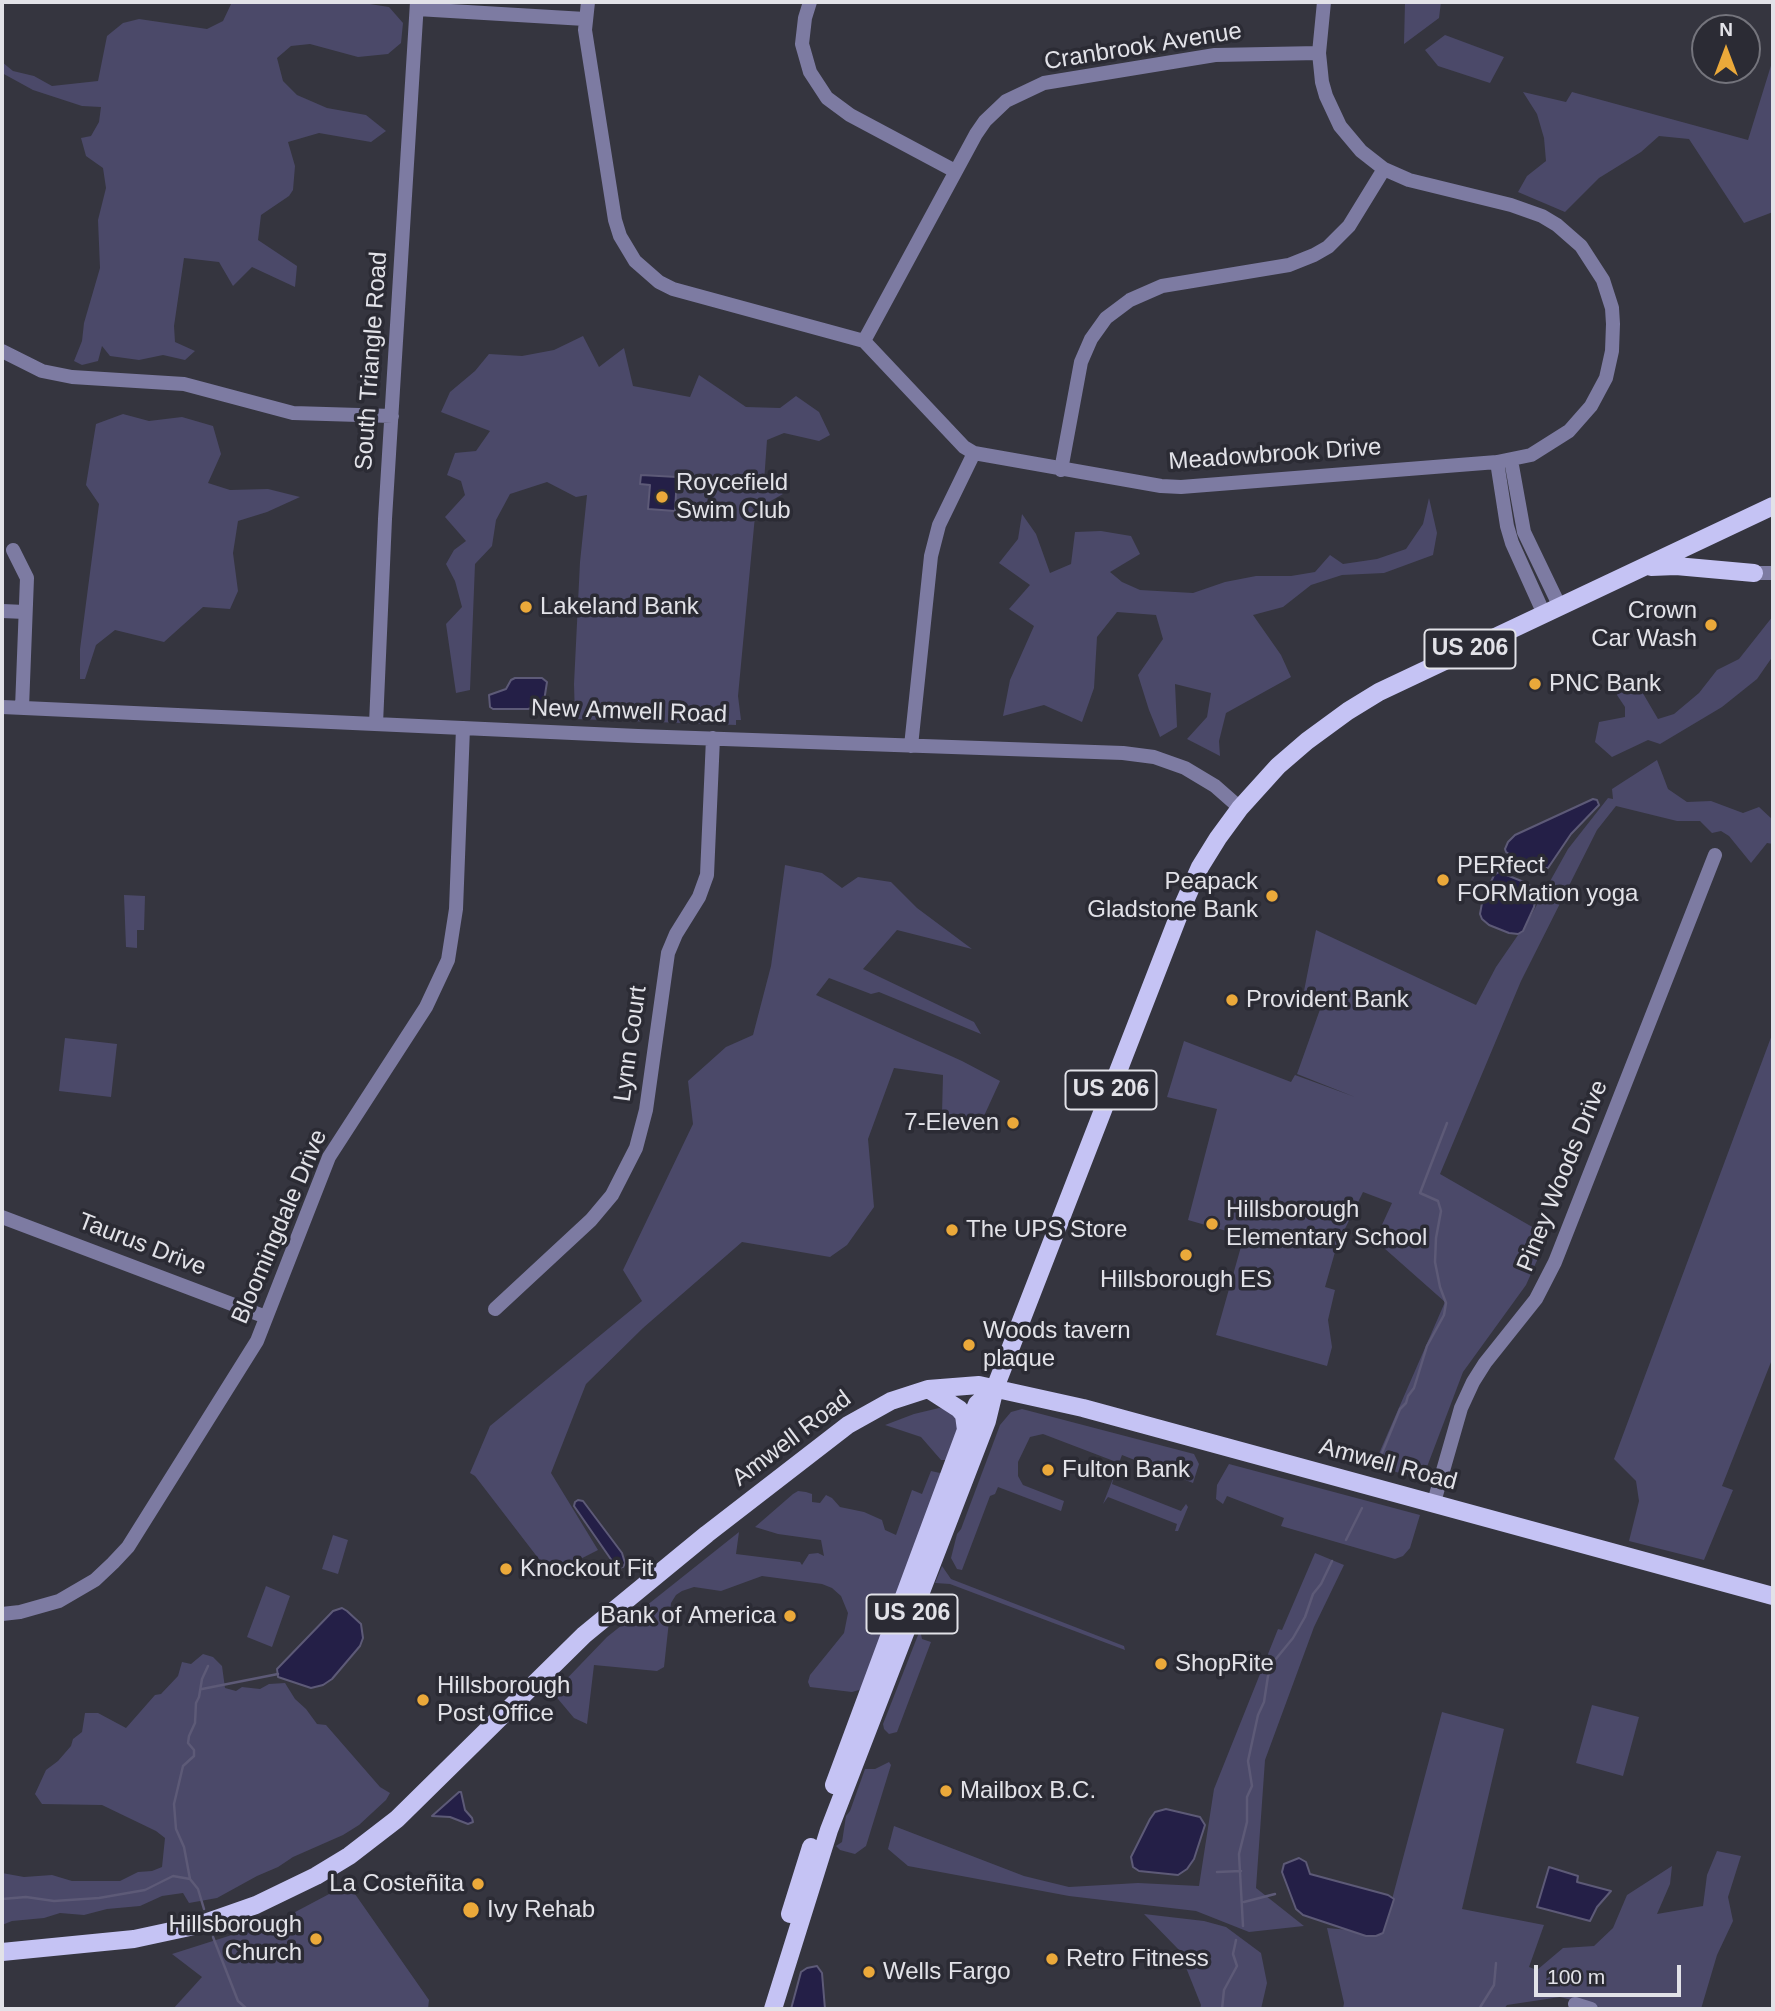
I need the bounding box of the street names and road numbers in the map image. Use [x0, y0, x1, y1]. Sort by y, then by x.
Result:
street label: Cranbrook Avenue [1042, 17, 1244, 77]
street label: South Triangle Road [350, 251, 394, 471]
street label: Meadowbrook Drive [1168, 433, 1382, 477]
road number: US 206 [1424, 629, 1516, 668]
street label: New Amwell Road [531, 694, 727, 730]
street label: Lynn Court [609, 984, 653, 1104]
road number: US 206 [1066, 1070, 1156, 1110]
street label: Piney Woods Drive [1512, 1076, 1614, 1276]
street label: Bloomingdale Drive [226, 1126, 334, 1328]
street label: Taurus Drive [74, 1207, 210, 1283]
street label: Amwell Road [727, 1385, 857, 1493]
street label: Amwell Road [1316, 1433, 1460, 1497]
road number: US 206 [866, 1595, 958, 1634]

